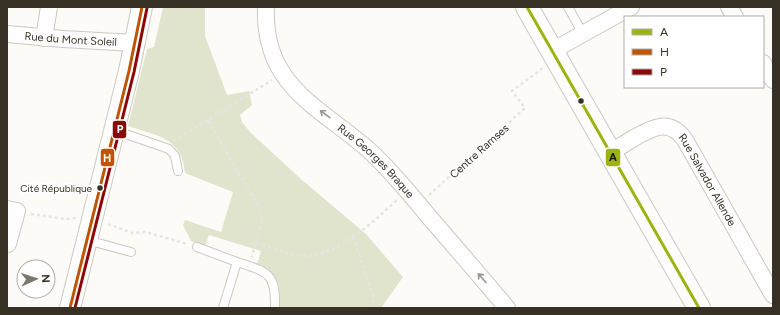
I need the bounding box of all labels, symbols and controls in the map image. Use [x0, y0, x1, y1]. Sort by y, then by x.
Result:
legend [624, 16, 764, 88]
text: A [660, 25, 668, 39]
street label: Rue du Mont Soleil [24, 30, 117, 49]
text: H [660, 45, 669, 59]
text: P [660, 65, 667, 79]
unlabelled marker [576, 96, 586, 106]
one-way arrow [319, 110, 330, 119]
line badge: P [112, 120, 127, 139]
street label: Rue Georges Braque [335, 122, 417, 201]
street label: Centre Ramses [447, 122, 511, 181]
text: P [117, 123, 124, 136]
street label: Rue Salvador Allende [676, 131, 738, 228]
line badge: H [100, 148, 115, 167]
line badge: A [605, 148, 621, 167]
text: A [609, 151, 617, 164]
text: H [103, 152, 111, 165]
place label: Cité République [20, 182, 93, 195]
marker: Cité République [95, 183, 105, 193]
north arrow [16, 259, 56, 299]
text: N [39, 274, 52, 283]
one-way arrow [478, 274, 487, 284]

